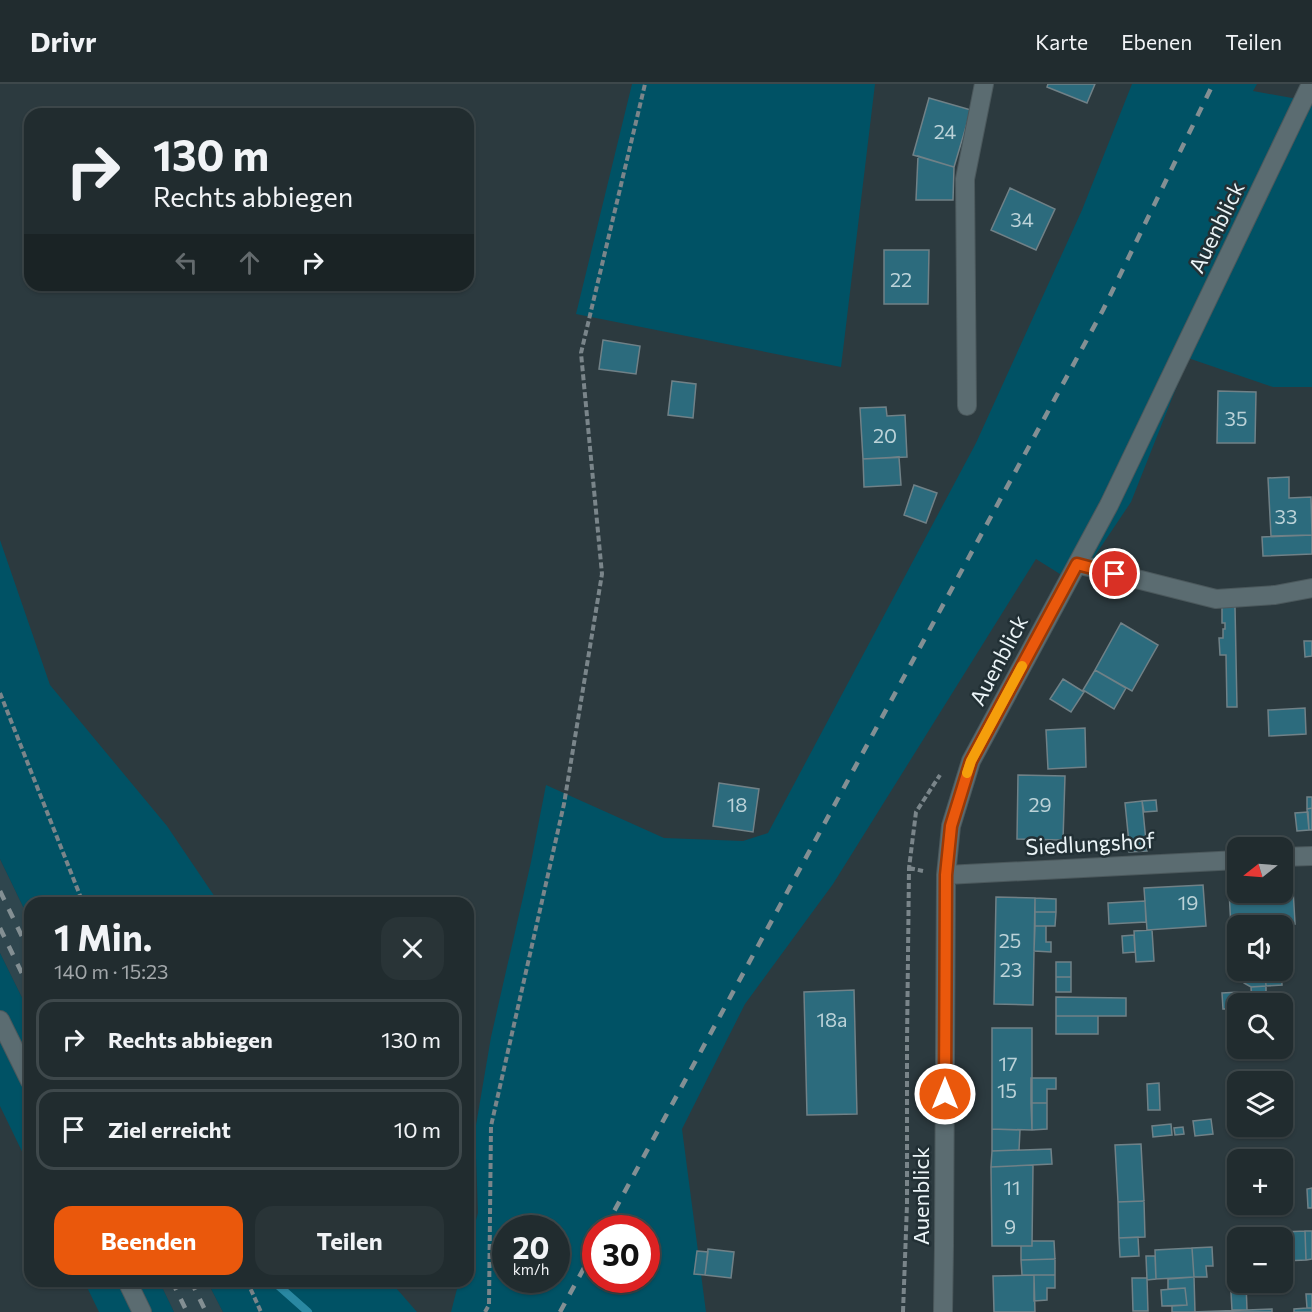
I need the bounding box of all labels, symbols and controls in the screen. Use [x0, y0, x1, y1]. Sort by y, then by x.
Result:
text: Drivr [30, 24, 97, 58]
text: Karte [1035, 29, 1088, 54]
text: Ebenen [1121, 29, 1192, 54]
text: Teilen [1225, 29, 1282, 54]
house number: 24 [934, 119, 956, 143]
text: 130 m [153, 128, 269, 180]
icon: right [54, 132, 132, 210]
street label: Auenblick [1182, 177, 1250, 277]
text: Rechts abbiegen [153, 180, 353, 213]
house number: 34 [1010, 207, 1034, 231]
icon: left [170, 246, 203, 279]
icon: ahead [233, 246, 266, 279]
icon: right [296, 246, 329, 279]
house number: 22 [890, 267, 912, 291]
house number: 35 [1225, 406, 1247, 430]
house number: 20 [873, 423, 897, 447]
house number: 33 [1275, 504, 1297, 528]
pin [1089, 548, 1140, 599]
icon: arrive [1098, 557, 1131, 590]
street label: Auenblick [963, 610, 1033, 710]
house number: 18 [727, 792, 747, 816]
house number: 29 [1028, 792, 1052, 816]
street label: Siedlungshof [1025, 826, 1156, 860]
north arrow [1227, 837, 1293, 903]
map controls [1227, 837, 1293, 1293]
house number: 19 [1178, 890, 1198, 914]
text: 1 Min. [54, 914, 152, 958]
button: sound [1227, 915, 1293, 981]
button: close [381, 917, 444, 980]
house number: 25 [999, 928, 1021, 952]
house number: 23 [1000, 957, 1022, 981]
text: 140 m · 15:23 [54, 959, 169, 983]
button: search [1227, 993, 1293, 1059]
house number: 18a [816, 1007, 848, 1031]
icon: right [57, 1023, 90, 1056]
text: Rechts abbiegen [108, 1026, 273, 1053]
text: 130 m [381, 1026, 441, 1053]
house number: 17 [998, 1051, 1018, 1075]
position arrow [913, 1062, 977, 1126]
button: layers [1227, 1071, 1293, 1137]
house number: 15 [997, 1078, 1017, 1102]
icon: arrive [57, 1113, 90, 1146]
text: Ziel erreicht [108, 1116, 231, 1143]
text: 10 m [394, 1116, 441, 1143]
street label: Auenblick [907, 1147, 934, 1245]
button: + [1227, 1149, 1293, 1215]
house number: 11 [1003, 1175, 1021, 1199]
button: Beenden [54, 1206, 243, 1275]
button: Teilen [255, 1206, 444, 1275]
house number: 9 [1004, 1214, 1016, 1238]
speed limit sign: 30 [582, 1215, 660, 1293]
button: − [1227, 1227, 1293, 1293]
text: 20 [513, 1228, 549, 1265]
text: km/h [513, 1260, 549, 1278]

